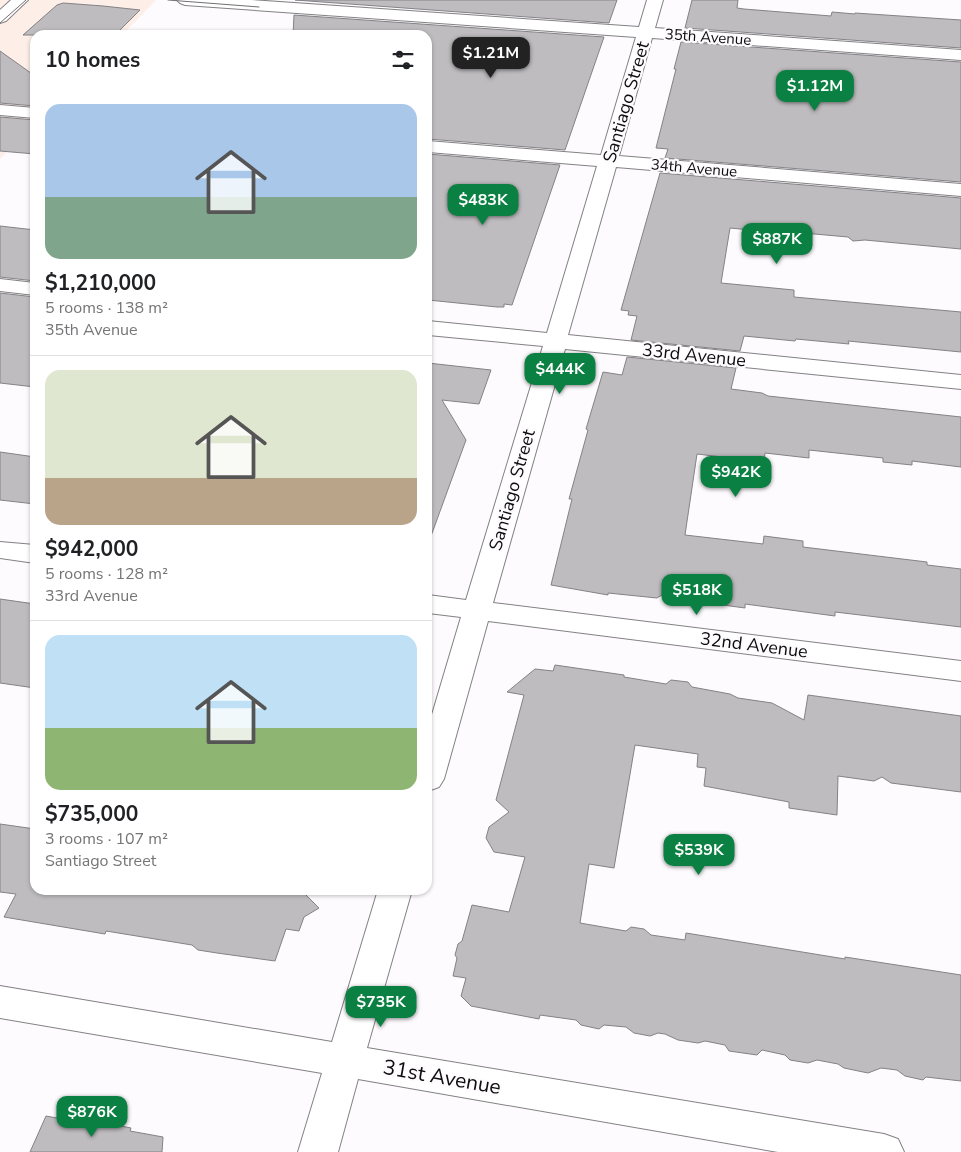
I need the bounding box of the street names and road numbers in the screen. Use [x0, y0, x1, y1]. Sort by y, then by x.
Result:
street label: 35th Avenue [664, 24, 752, 50]
street label: Santiago Street [597, 38, 655, 165]
street label: 34th Avenue [650, 154, 738, 182]
street label: 33rd Avenue [641, 338, 747, 372]
street label: Santiago Street [483, 426, 541, 553]
street label: 32nd Avenue [699, 626, 809, 664]
street label: 31st Avenue [381, 1053, 503, 1101]

